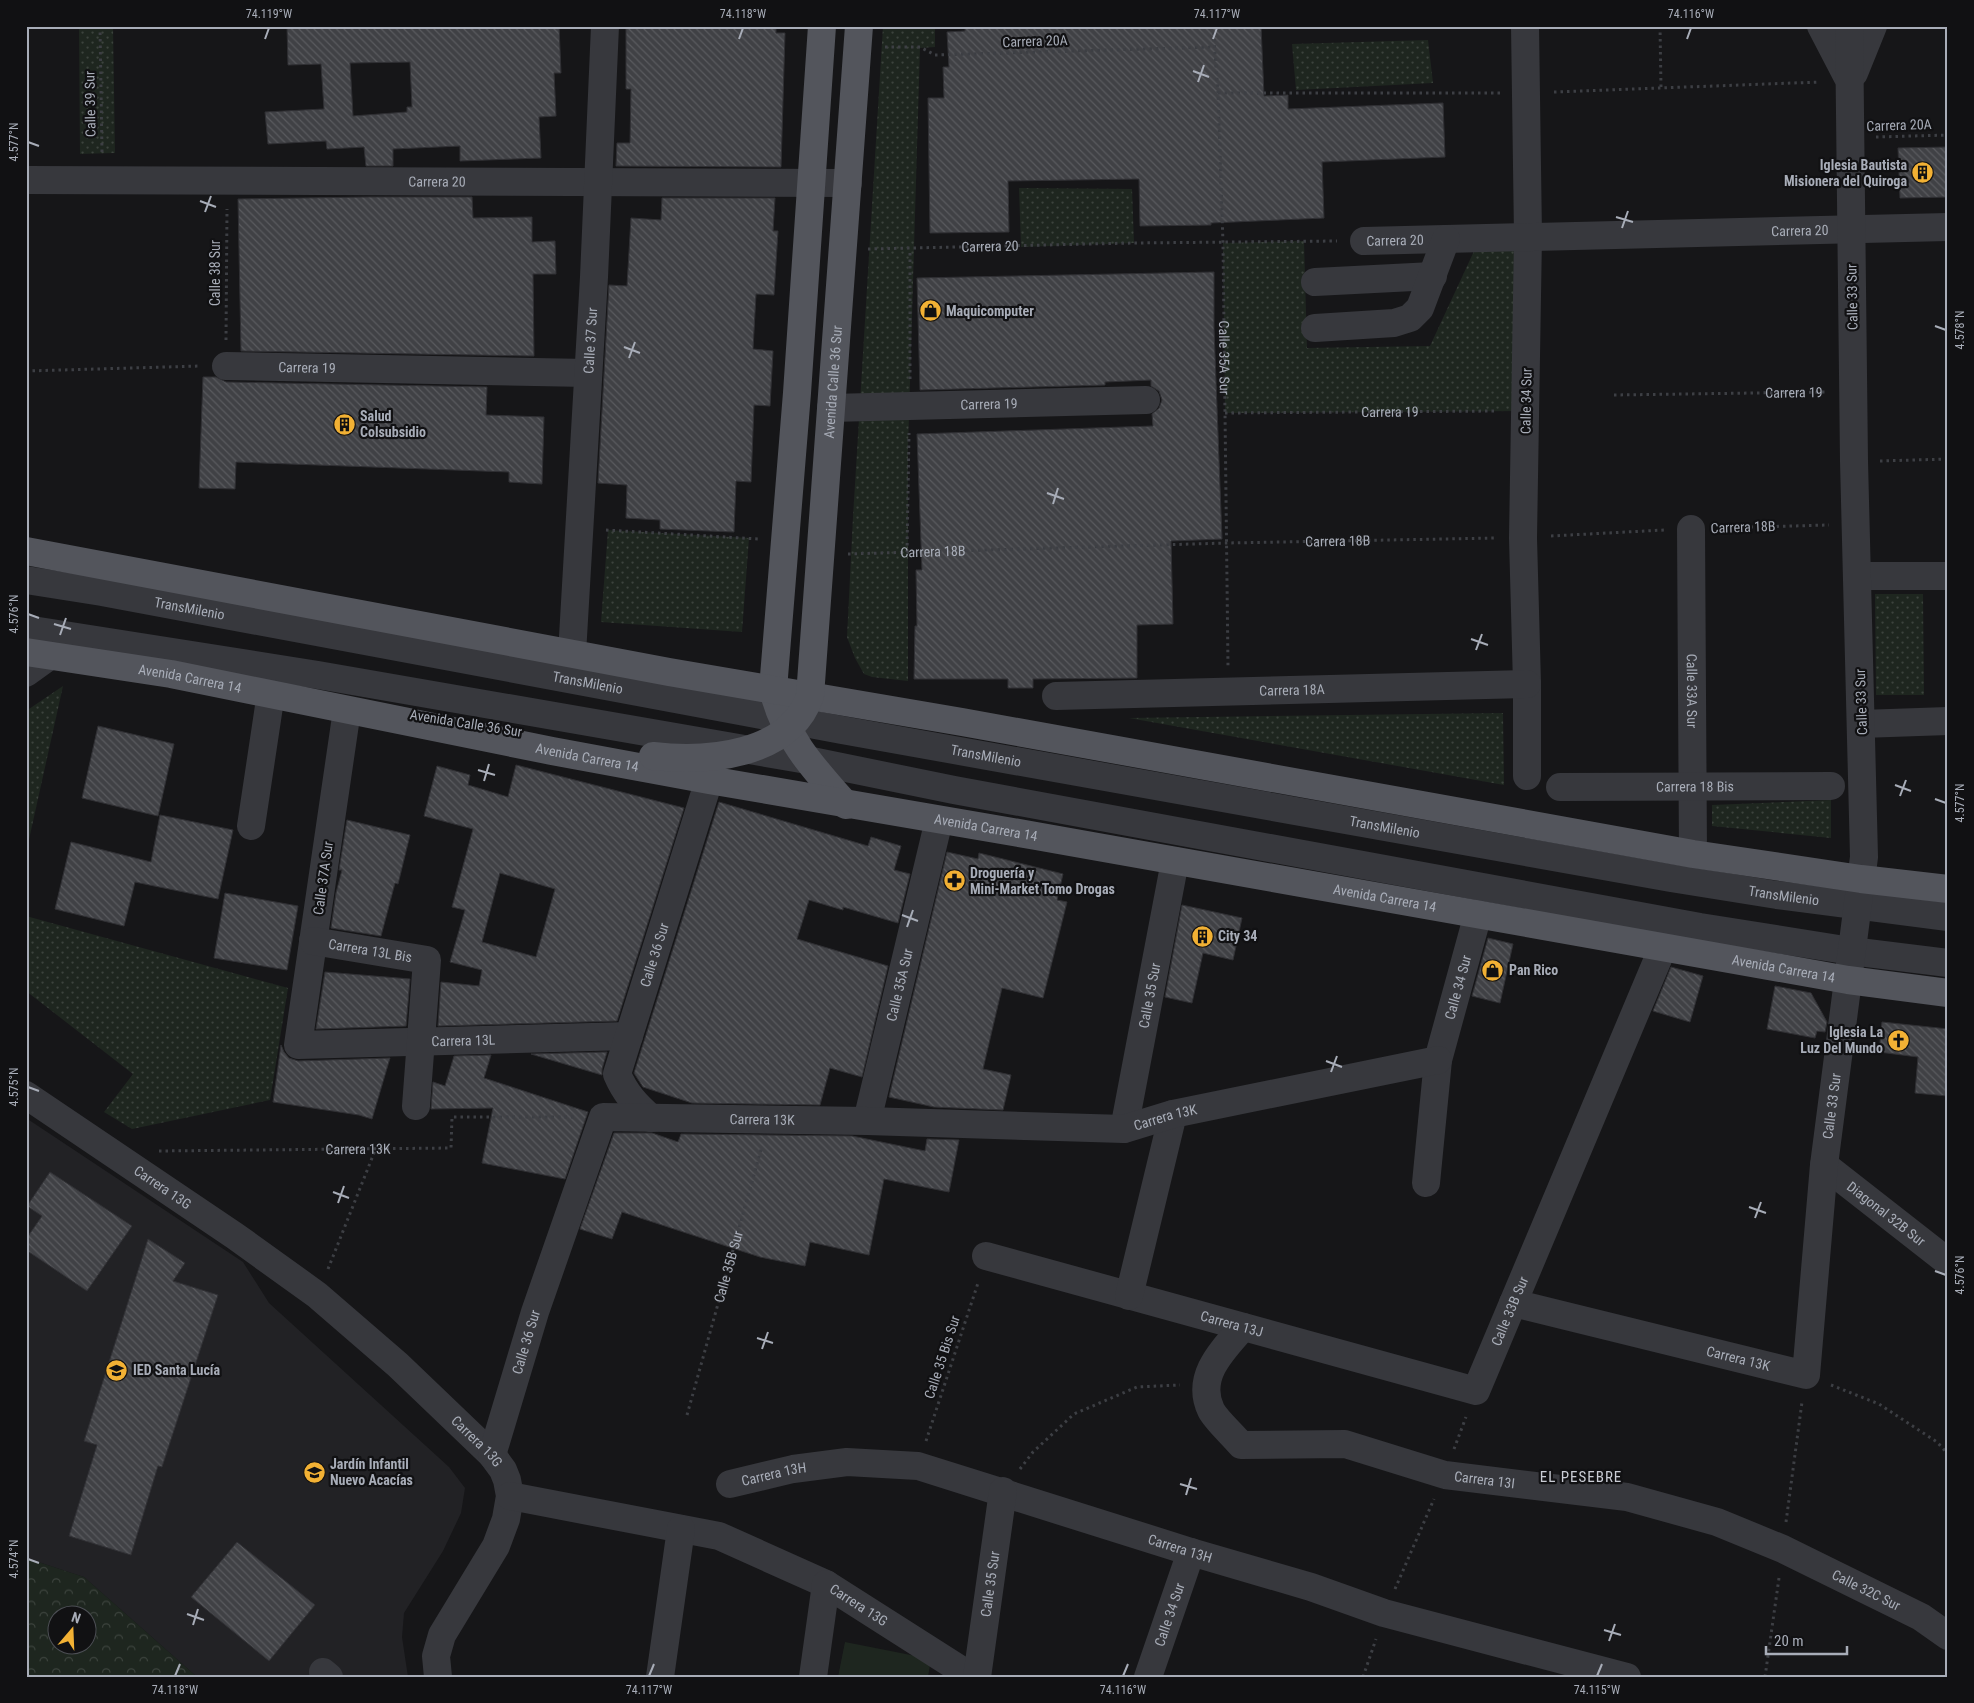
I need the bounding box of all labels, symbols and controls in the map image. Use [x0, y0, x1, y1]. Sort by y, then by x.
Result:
text: 74.119°W [246, 7, 292, 21]
text: 74.118°W [720, 7, 766, 21]
text: 74.117°W [1194, 7, 1240, 21]
text: 74.116°W [1668, 7, 1714, 21]
street label: Carrera 20A [1002, 32, 1068, 50]
street label: Calle 39 Sur [81, 71, 99, 137]
street label: Carrera 20A [1866, 116, 1932, 134]
text: 4.577°N [7, 123, 21, 161]
place label: Iglesia Bautista Misionera del Quiroga [1784, 157, 1907, 189]
building icon: Iglesia Bautista Misionera del Quiroga [1911, 161, 1935, 185]
street label: Carrera 20 [408, 173, 466, 190]
street label: Carrera 20 [1771, 222, 1829, 239]
street label: Carrera 20 [1366, 232, 1424, 249]
street label: Carrera 20 [961, 238, 1019, 255]
street label: Calle 38 Sur [207, 240, 223, 306]
street label: Calle 33 Sur [1843, 264, 1861, 330]
shop icon: Maquicomputer [918, 299, 942, 323]
place label: Maquicomputer [946, 303, 1034, 319]
street label: Calle 37 Sur [580, 307, 600, 374]
text: 4.578°N [1953, 311, 1967, 349]
street label: Calle 35A Sur [1216, 320, 1233, 395]
street label: Avenida Calle 36 Sur [821, 325, 845, 439]
street label: Carrera 19 [278, 359, 336, 376]
street label: Calle 34 Sur [1517, 368, 1535, 434]
street label: Carrera 19 [1765, 384, 1823, 401]
street label: Carrera 19 [960, 395, 1018, 413]
street label: Carrera 19 [1361, 404, 1419, 420]
place label: Salud Colsubsidio [360, 408, 426, 440]
building icon: Salud Colsubsidio [332, 412, 356, 436]
street label: Carrera 18B [1710, 518, 1776, 536]
street label: Carrera 18B [1305, 532, 1370, 550]
street label: Carrera 18B [900, 543, 966, 560]
street label: TransMilenio [153, 594, 226, 623]
text: 4.576°N [7, 595, 21, 633]
street label: Calle 33A Sur [1684, 654, 1700, 728]
street label: Avenida Carrera 14 [137, 661, 243, 696]
street label: TransMilenio [551, 668, 624, 697]
street label: Calle 33 Sur [1852, 669, 1870, 735]
street label: Carrera 18A [1259, 681, 1325, 699]
street label: Avenida Calle 36 Sur [409, 706, 523, 740]
street label: Avenida Carrera 14 [534, 740, 640, 775]
street label: TransMilenio [950, 742, 1023, 770]
street label: Carrera 18 Bis [1656, 778, 1734, 795]
text: 4.577°N [1953, 784, 1967, 822]
street label: Avenida Carrera 14 [933, 811, 1039, 844]
street label: TransMilenio [1348, 813, 1421, 841]
street label: Calle 37A Sur [310, 840, 336, 916]
place label: Droguería y Mini-Market Tomo Drogas [970, 865, 1115, 897]
pharmacy icon: Droguería y Mini-Market Tomo Drogas [942, 869, 966, 893]
street label: Avenida Carrera 14 [1332, 881, 1438, 915]
street label: TransMilenio [1747, 883, 1820, 908]
street label: Calle 36 Sur [637, 921, 672, 989]
building icon: City 34 [1190, 924, 1214, 948]
place label: City 34 [1218, 928, 1257, 944]
street label: Carrera 13L Bis [327, 936, 413, 965]
street label: Calle 35A Sur [883, 947, 916, 1023]
street label: Avenida Carrera 14 [1731, 952, 1836, 986]
street label: Calle 34 Sur [1441, 953, 1474, 1021]
shop icon: Pan Rico [1481, 958, 1505, 982]
street label: Calle 35 Sur [1135, 961, 1163, 1029]
place label: Pan Rico [1509, 962, 1558, 978]
place label: Iglesia La Luz Del Mundo [1800, 1024, 1883, 1056]
church icon: Iglesia La Luz Del Mundo [1887, 1028, 1911, 1052]
street label: Carrera 13L [431, 1032, 496, 1049]
text: 4.575°N [7, 1068, 21, 1106]
street label: Calle 33 Sur [1819, 1072, 1844, 1140]
street label: Carrera 13K [1132, 1101, 1199, 1134]
street label: Carrera 13K [729, 1111, 795, 1128]
street label: Carrera 13K [325, 1141, 391, 1157]
street label: Carrera 13G [131, 1162, 194, 1212]
street label: Diagonal 32B Sur [1844, 1178, 1929, 1249]
street label: Calle 35B Sur [711, 1229, 746, 1304]
text: 4.576°N [1953, 1256, 1967, 1294]
street label: Calle 33B Sur [1488, 1274, 1531, 1348]
street label: Carrera 13J [1199, 1307, 1265, 1340]
street label: Calle 36 Sur [509, 1308, 543, 1376]
street label: Calle 35 Bis Sur [921, 1313, 963, 1401]
street label: Carrera 13K [1705, 1343, 1772, 1374]
school or university icon: IED Santa Lucía [105, 1358, 129, 1382]
place label: IED Santa Lucía [133, 1362, 221, 1378]
street label: Carrera 13G [448, 1412, 506, 1470]
place label: Jardín Infantil Nuevo Acacías [330, 1456, 413, 1488]
street label: Carrera 13H [740, 1459, 807, 1489]
school or university icon: Jardín Infantil Nuevo Acacías [302, 1460, 326, 1484]
street label: Carrera 13I [1453, 1468, 1516, 1491]
district label: EL PESEBRE [1540, 1468, 1622, 1486]
street label: Carrera 13H [1146, 1531, 1214, 1566]
text: 4.574°N [7, 1540, 21, 1578]
street label: Calle 35 Sur [978, 1550, 1003, 1618]
street label: Calle 32C Sur [1829, 1566, 1903, 1614]
street label: Carrera 13G [827, 1581, 891, 1629]
street label: Calle 34 Sur [1151, 1581, 1188, 1649]
north arrow [48, 1606, 98, 1656]
text: N [70, 1609, 83, 1627]
scale bar [1766, 1623, 1848, 1655]
text: 20 m [1774, 1632, 1804, 1650]
text: 74.118°W [152, 1683, 198, 1697]
text: 74.117°W [626, 1683, 672, 1697]
text: 74.116°W [1100, 1683, 1146, 1697]
text: 74.115°W [1574, 1683, 1620, 1697]

